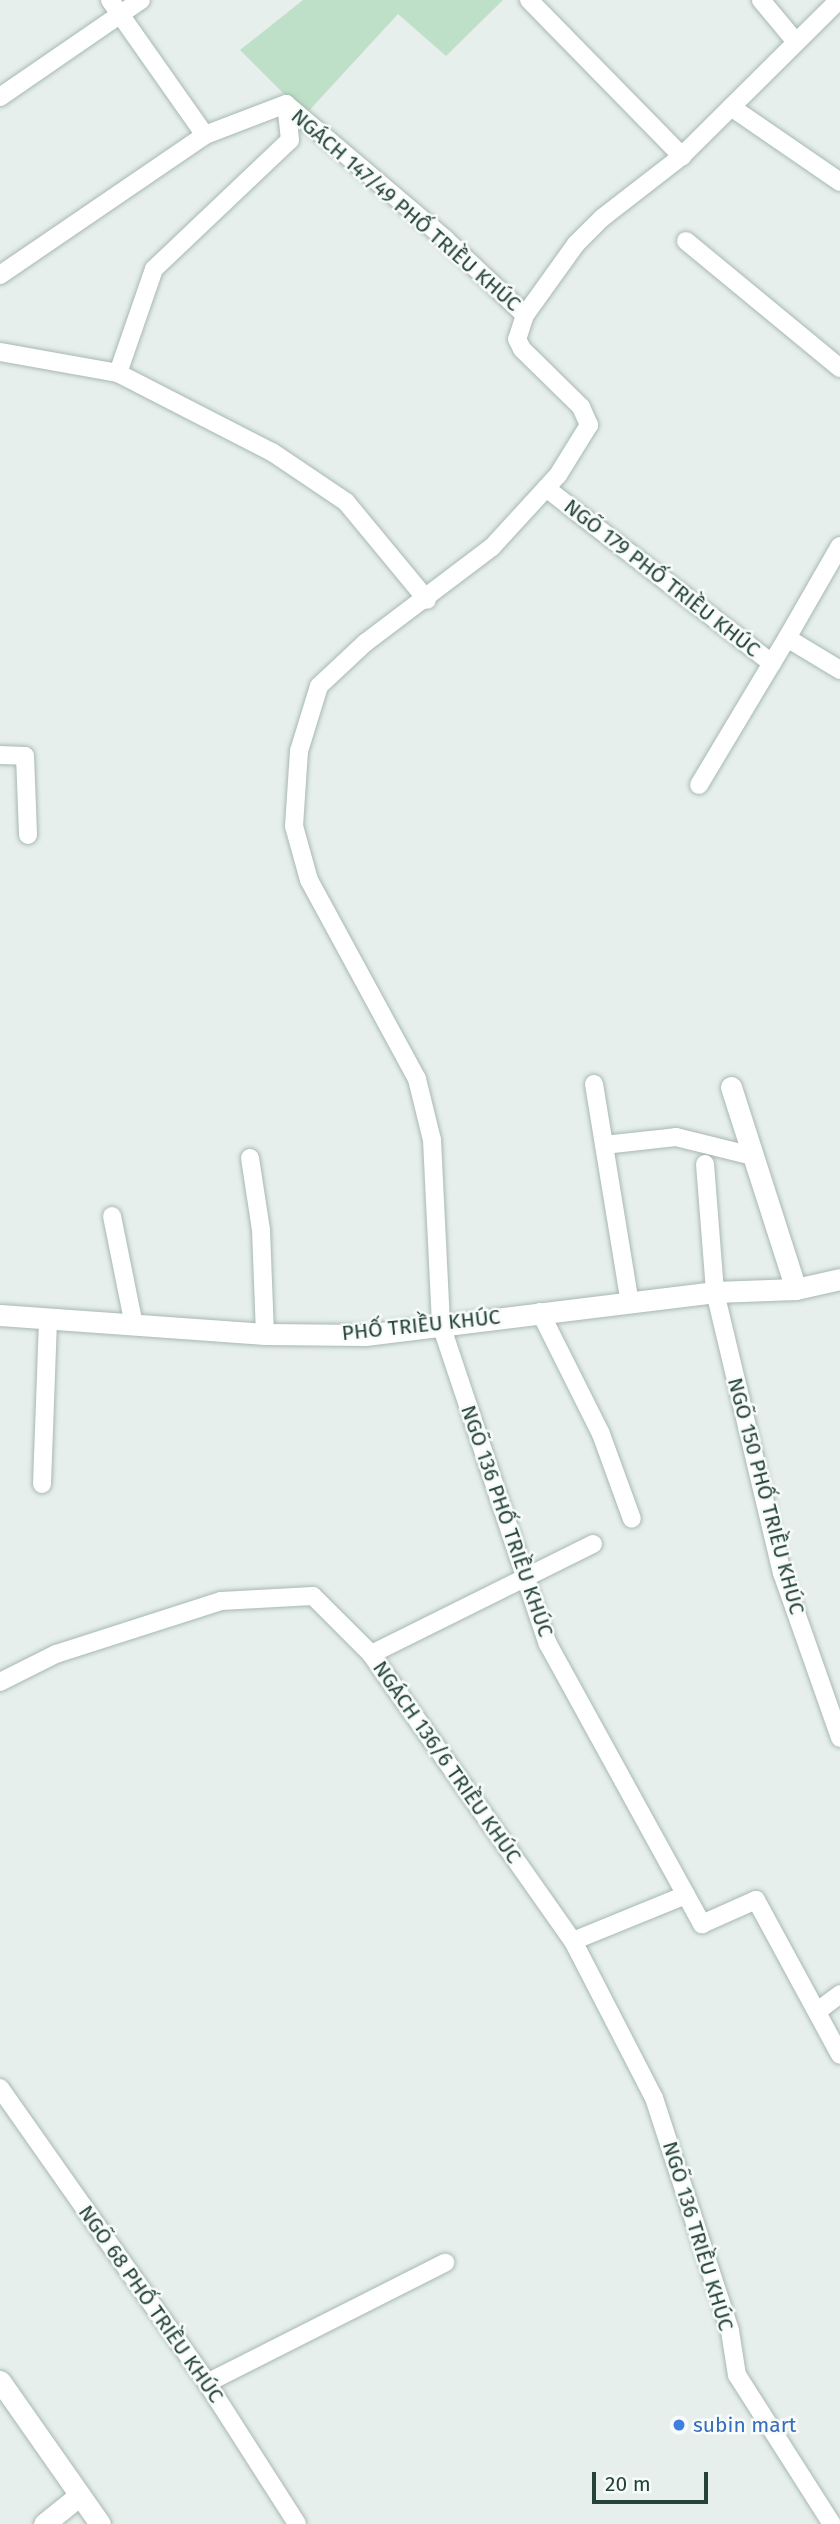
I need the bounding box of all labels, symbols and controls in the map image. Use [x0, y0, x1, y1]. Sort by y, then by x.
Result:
street label: NGÁCH 147/49 PHỐ TRIỀU KHÚC [286, 103, 526, 317]
street label: NGÕ 179 PHỐ TRIỀU KHÚC [559, 494, 765, 662]
street label: PHỐ TRIỀU KHÚC [340, 1304, 502, 1346]
street label: NGÕ 150 PHỐ TRIỀU KHÚC [722, 1375, 810, 1617]
street label: NGÕ 136 PHỐ TRIỀU KHÚC [455, 1402, 559, 1640]
street label: NGÁCH 136/6 TRIỀU KHÚC [368, 1656, 526, 1868]
street label: NGÕ 136 TRIỀU KHÚC [657, 2138, 739, 2334]
street label: NGÕ 68 PHỐ TRIỀU KHÚC [73, 2200, 229, 2408]
place label: subin mart [693, 2412, 796, 2438]
marker: subin mart [671, 2417, 687, 2433]
scale bar [595, 2458, 710, 2502]
text: 20 m [605, 2471, 651, 2497]

